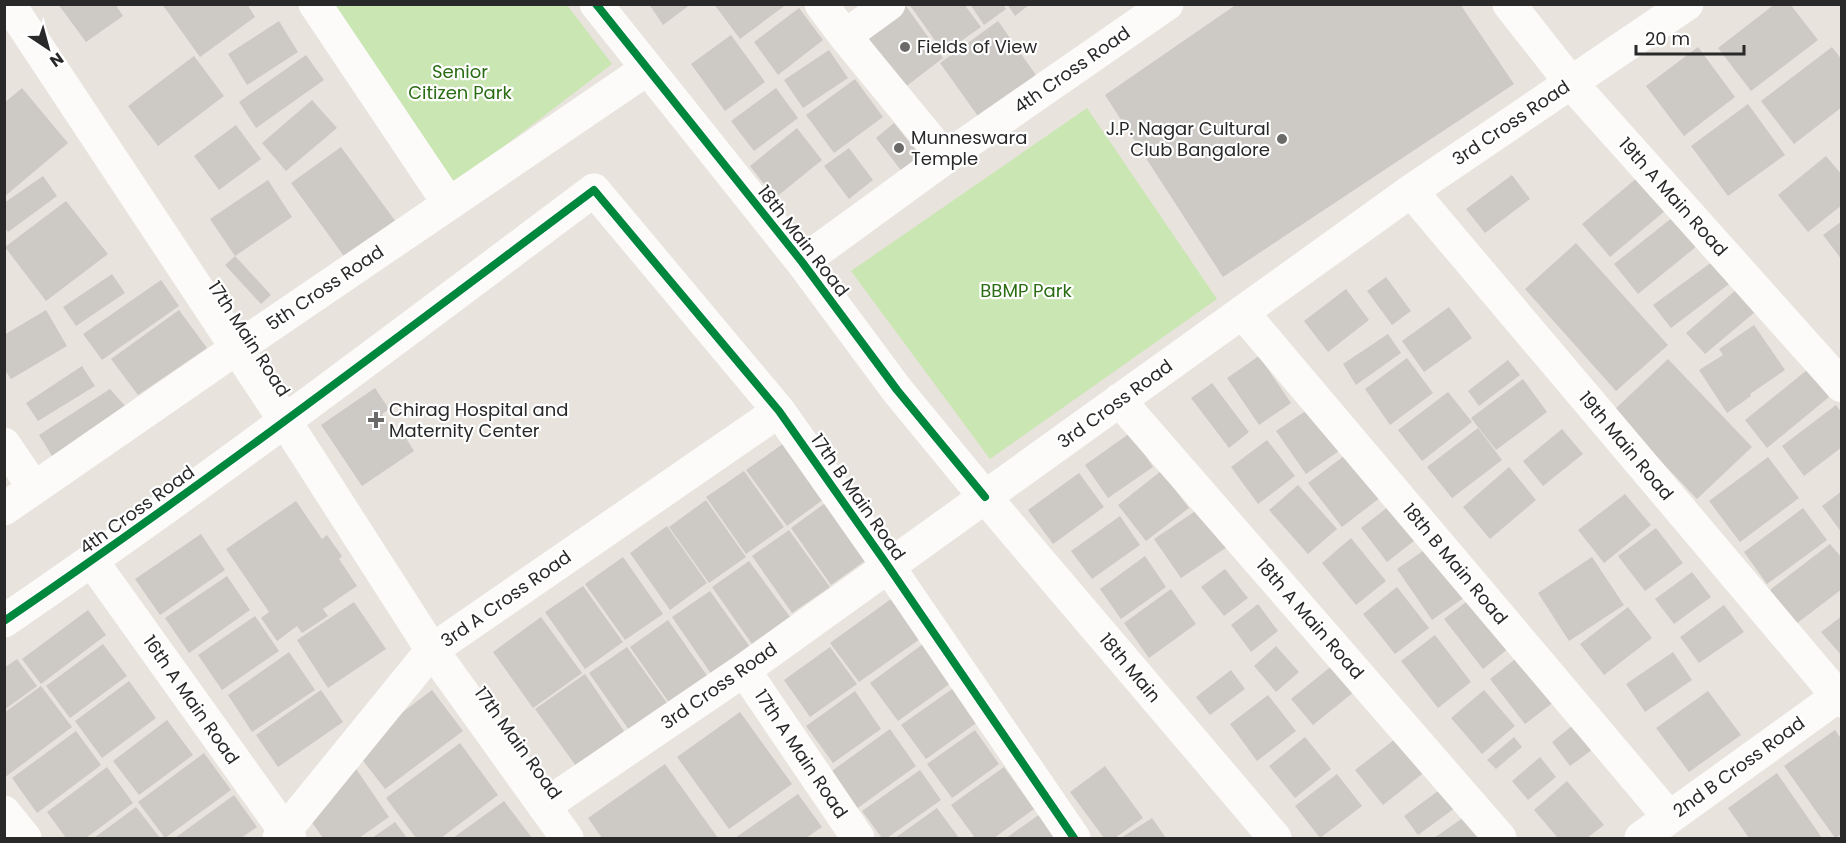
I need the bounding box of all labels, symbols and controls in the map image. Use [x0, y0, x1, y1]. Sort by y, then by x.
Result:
north arrow [18, 18, 78, 78]
scale bar [1636, 18, 1744, 56]
street label: 4th Cross Road [1009, 20, 1135, 119]
text: 20 m [1645, 26, 1690, 51]
place label: Fields of View [917, 34, 1037, 59]
marker: Fields of View [898, 40, 912, 54]
text: N [45, 47, 68, 73]
park label: Senior Citizen Park [408, 59, 513, 105]
street label: 3rd Cross Road [1447, 74, 1574, 171]
place label: J.P. Nagar Cultural Club Bangalore [1106, 116, 1270, 162]
place label: Munneswara Temple [911, 125, 1027, 171]
marker: J.P. Nagar Cultural Club Bangalore [1275, 132, 1289, 146]
street label: 19th A Main Road [1613, 132, 1734, 262]
marker: Munneswara Temple [892, 141, 906, 155]
street label: 18th Main Road [752, 180, 855, 302]
street label: 5th Cross Road [261, 239, 388, 336]
street label: 17th Main Road [203, 276, 296, 402]
park label: BBMP Park [980, 278, 1072, 303]
street label: 3rd Cross Road [1052, 353, 1177, 454]
street label: 19th Main Road [1573, 386, 1679, 505]
place label: Chirag Hospital and Maternity Center [389, 397, 568, 443]
marker: Chirag Hospital and Maternity Center [367, 411, 385, 429]
street label: 17th B Main Road [805, 428, 912, 565]
street label: 4th Cross Road [74, 459, 199, 560]
street label: 18th B Main Road [1397, 498, 1514, 630]
street label: 3rd A Cross Road [436, 544, 576, 653]
street label: 18th A Main Road [1251, 553, 1370, 684]
street label: 18th Main [1094, 628, 1167, 708]
street label: 16th A Main Road [138, 630, 245, 769]
street label: 3rd Cross Road [656, 636, 782, 735]
street label: 17th Main Road [469, 681, 568, 804]
street label: 17th A Main Road [749, 684, 854, 823]
street label: 2nd B Cross Road [1668, 710, 1810, 823]

